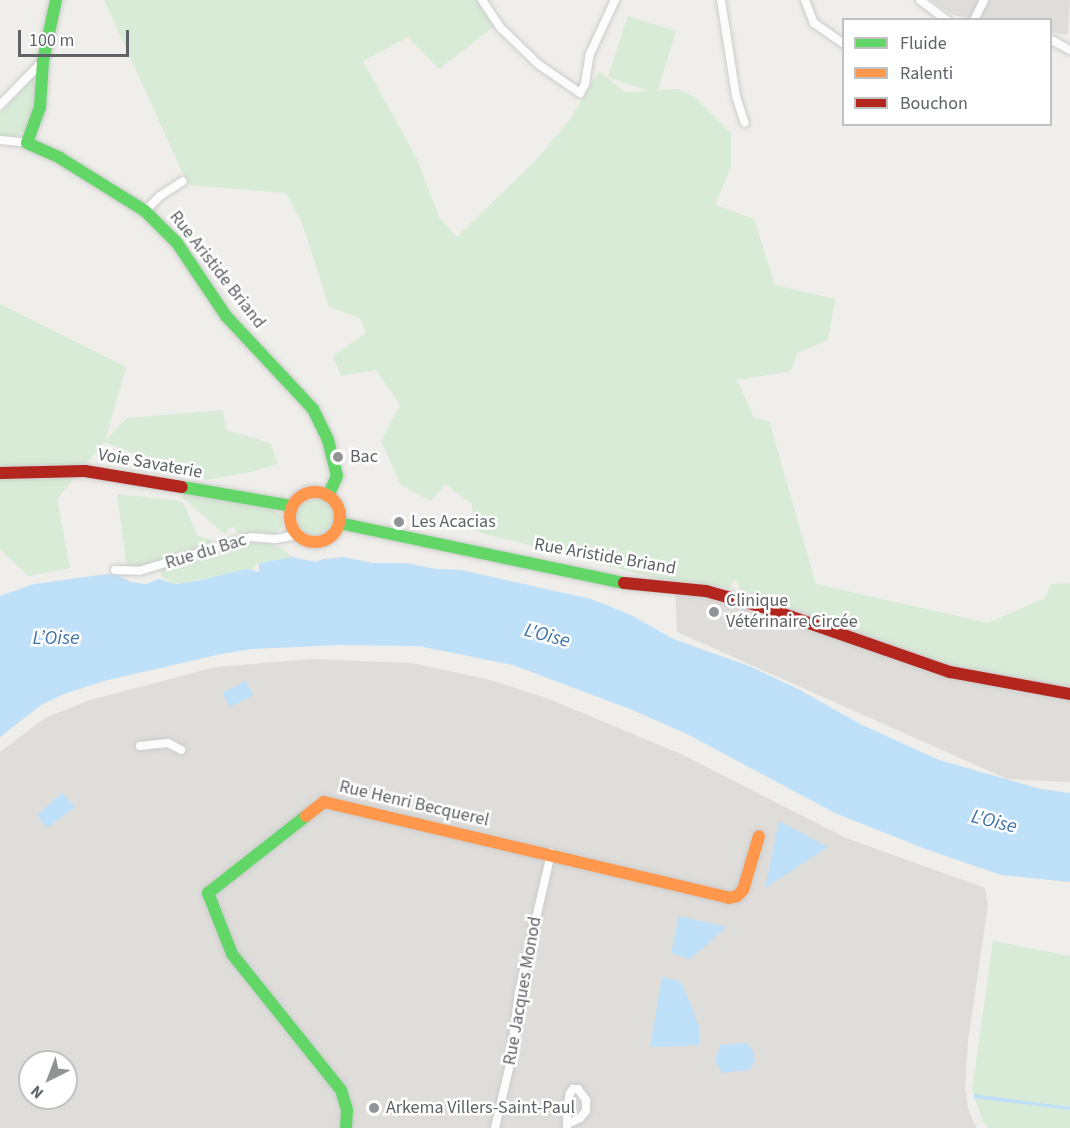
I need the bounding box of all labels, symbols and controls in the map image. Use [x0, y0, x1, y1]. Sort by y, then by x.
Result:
scale bar [21, 18, 132, 56]
legend [842, 18, 1052, 126]
text: 100 m [29, 28, 74, 53]
text: Fluide [900, 31, 947, 56]
text: Ralenti [900, 61, 953, 86]
text: Bouchon [900, 91, 968, 116]
street label: Rue Aristide Briand [164, 207, 270, 333]
street label: Voie Savaterie [96, 444, 204, 484]
place label: Bac [350, 446, 378, 468]
marker: Bac [331, 450, 345, 464]
place label: Les Acacias [411, 511, 496, 533]
marker: Les Acacias [392, 515, 406, 529]
street label: Rue du Bac [163, 529, 249, 575]
street label: Rue Aristide Briand [533, 534, 677, 580]
place label: Clinique Vétérinaire Circée [726, 591, 858, 634]
marker: Clinique Vétérinaire Circée [707, 605, 721, 619]
water label: L'Oise [522, 618, 572, 654]
water label: L’Oise [32, 626, 80, 650]
street label: Rue Henri Becquerel [337, 776, 491, 832]
water label: L'Oise [969, 805, 1019, 839]
street label: Rue Jacques Monod [499, 915, 547, 1067]
north arrow [18, 1050, 78, 1110]
text: N [26, 1080, 49, 1104]
place label: Arkema Villers-Saint-Paul [386, 1097, 575, 1119]
marker: Arkema Villers-Saint-Paul [367, 1101, 381, 1115]

